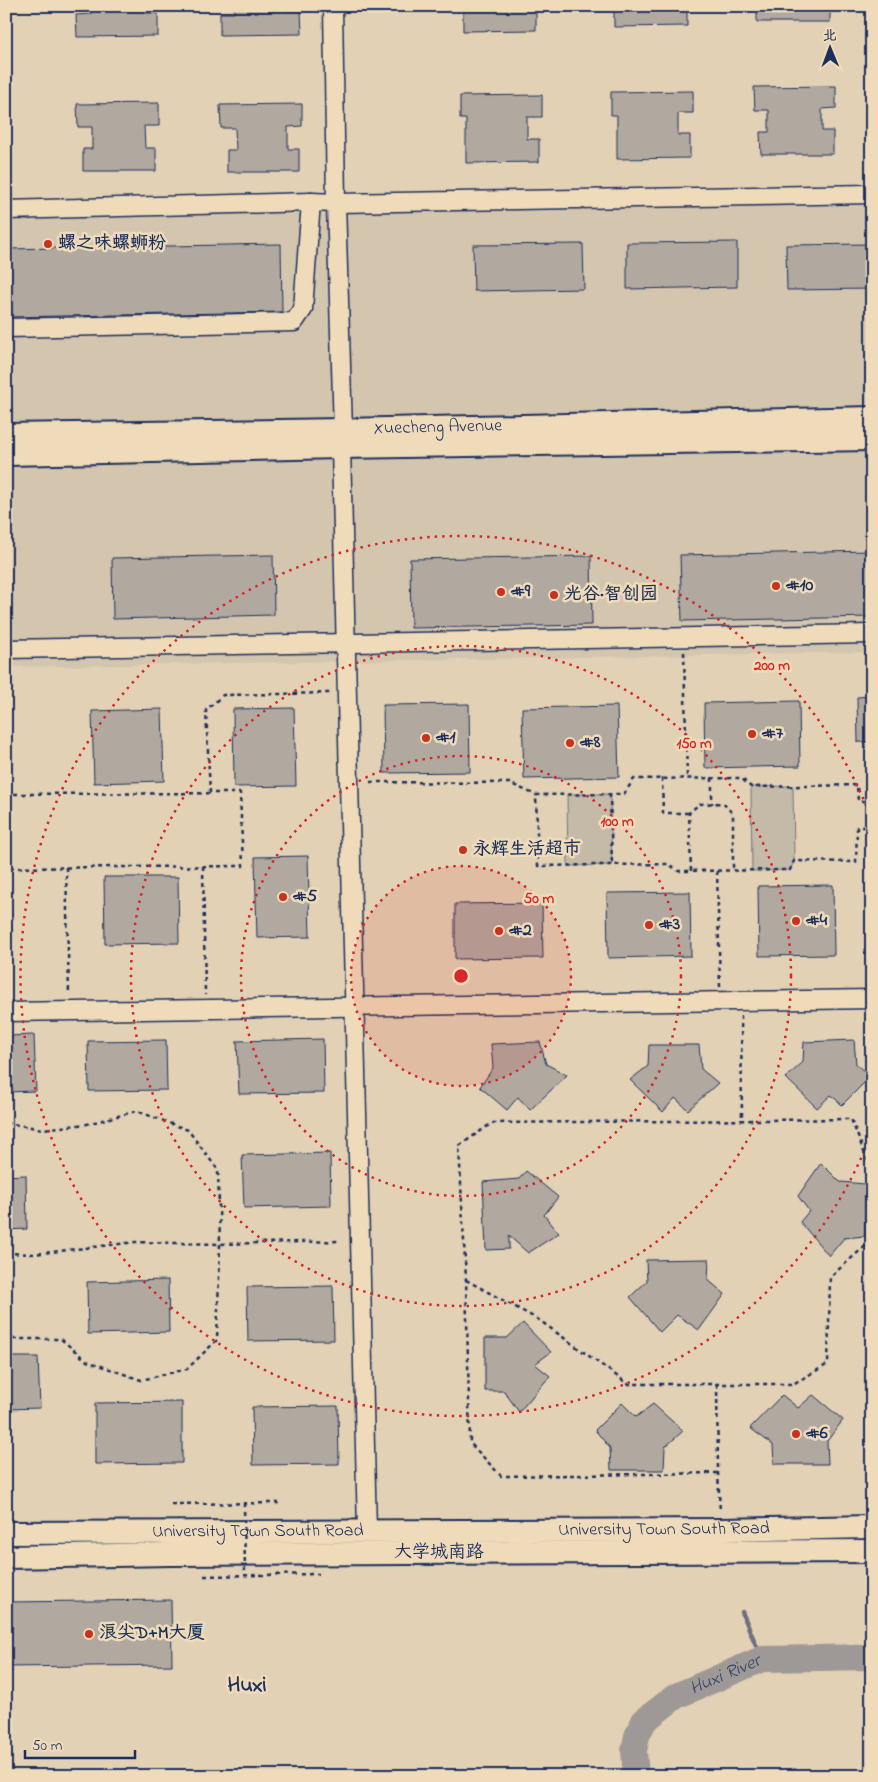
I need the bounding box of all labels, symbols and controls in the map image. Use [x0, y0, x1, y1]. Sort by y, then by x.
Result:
north arrow [806, 22, 856, 72]
text: 北 [823, 26, 837, 47]
place label: 螺之味螺蛳粉 [58, 231, 166, 257]
marker: 螺之味螺蛳粉 [42, 238, 54, 250]
street label: Xuecheng Avenue [373, 413, 503, 442]
place label: #10 [785, 573, 814, 599]
place label: #9 [510, 579, 531, 605]
marker: #10 [770, 580, 782, 592]
place label: 光谷·智创园 [564, 582, 658, 608]
marker: #9 [495, 586, 507, 598]
marker: 光谷·智创园 [548, 589, 560, 601]
text: 200 m [753, 655, 790, 677]
place label: #7 [761, 721, 784, 747]
place label: #1 [435, 725, 456, 751]
marker: #7 [746, 728, 758, 740]
place label: #8 [579, 730, 601, 756]
marker: #1 [420, 732, 432, 744]
text: 150 m [676, 733, 712, 755]
marker: #8 [564, 737, 576, 749]
text: 100 m [600, 811, 634, 833]
place label: 永辉生活超市 [473, 837, 581, 863]
marker: 永辉生活超市 [457, 844, 469, 856]
place label: #5 [292, 884, 318, 910]
text: 50 m [524, 888, 555, 910]
marker: #5 [277, 891, 289, 903]
place label: #4 [805, 908, 828, 934]
place label: #3 [658, 912, 681, 938]
marker: #4 [790, 915, 802, 927]
place label: #2 [508, 918, 532, 944]
marker: #3 [643, 919, 655, 931]
marker: #2 [493, 925, 505, 937]
centre of rings [452, 967, 470, 985]
place label: #6 [805, 1421, 828, 1447]
marker: #6 [790, 1428, 802, 1440]
street label: University Town South Road [558, 1516, 770, 1544]
street label: University Town South Road [152, 1519, 364, 1545]
street label: 大学城南路 [394, 1540, 484, 1566]
place label: 浪尖D+M大厦 [99, 1621, 205, 1647]
marker: 浪尖D+M大厦 [83, 1628, 95, 1640]
water label: Huxi River [685, 1647, 767, 1702]
district label: Huxi [227, 1670, 267, 1702]
scale bar [25, 1727, 135, 1759]
text: 50 m [32, 1735, 63, 1757]

